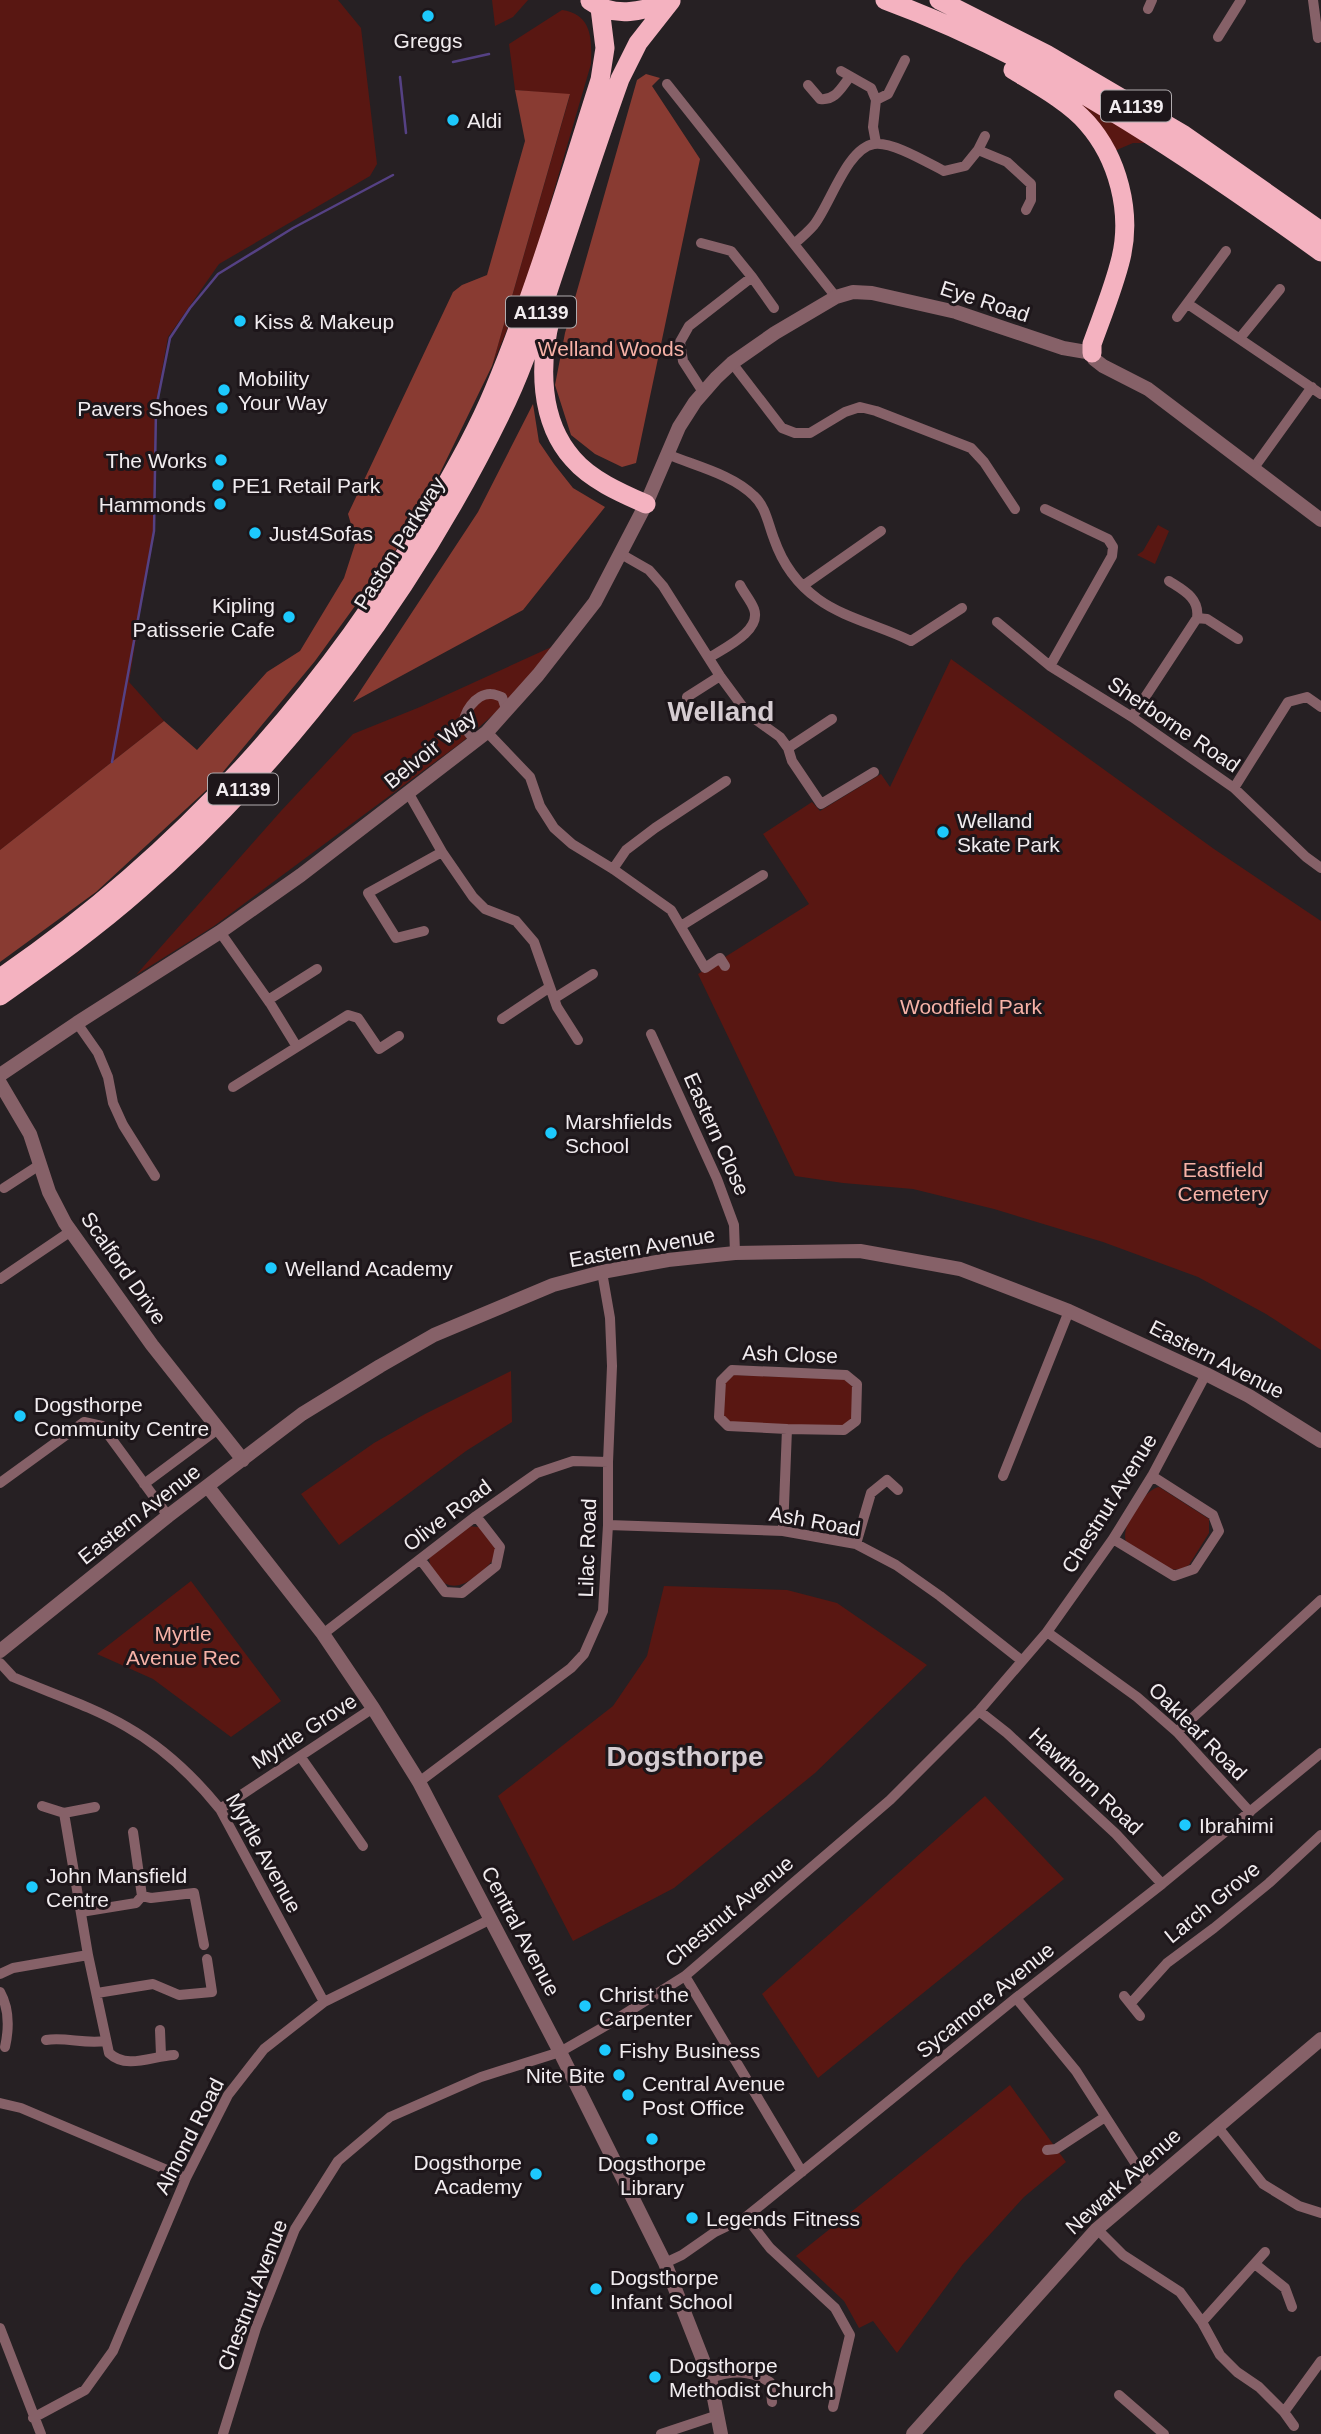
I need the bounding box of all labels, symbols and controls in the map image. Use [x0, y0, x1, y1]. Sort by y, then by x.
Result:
marker: Greggs [420, 8, 436, 24]
place label: Greggs [394, 29, 462, 52]
road number: A1139 [1101, 90, 1171, 122]
place label: Aldi [467, 109, 502, 132]
marker: Aldi [445, 112, 461, 128]
street label: Eye Road [938, 276, 1032, 326]
road number: A1139 [506, 296, 576, 328]
place label: Kiss & Makeup [254, 310, 394, 333]
marker: Kiss & Makeup [232, 313, 248, 329]
park label: Welland Woods [538, 337, 684, 360]
place label: Mobility Your Way [238, 367, 328, 414]
marker: Mobility Your Way [216, 382, 232, 398]
place label: Pavers Shoes [77, 397, 208, 420]
marker: Pavers Shoes [214, 400, 230, 416]
place label: The Works [106, 449, 207, 472]
marker: The Works [213, 452, 229, 468]
street label: Paston Parkway [349, 472, 449, 613]
place label: PE1 Retail Park [232, 474, 381, 497]
marker: PE1 Retail Park [210, 477, 226, 493]
place label: Hammonds [99, 493, 206, 516]
marker: Hammonds [212, 496, 228, 512]
place label: Just4Sofas [269, 522, 373, 545]
marker: Just4Sofas [247, 525, 263, 541]
place label: Kipling Patisserie Cafe [133, 594, 275, 641]
marker: Kipling Patisserie Cafe [281, 609, 297, 625]
street label: Sherborne Road [1104, 671, 1244, 777]
district label: Welland [668, 696, 774, 727]
street label: Belvoir Way [380, 705, 481, 793]
road number: A1139 [208, 774, 278, 804]
place label: Welland Skate Park [957, 809, 1060, 856]
marker: Welland Skate Park [935, 824, 951, 840]
park label: Woodfield Park [900, 995, 1043, 1018]
street label: Eastern Close [680, 1069, 754, 1199]
place label: Marshfields School [565, 1110, 672, 1157]
marker: Marshfields School [543, 1125, 559, 1141]
park label: Eastfield Cemetery [1177, 1158, 1269, 1205]
street label: Scalford Drive [77, 1207, 171, 1329]
street label: Eastern Avenue [567, 1223, 717, 1271]
place label: Welland Academy [285, 1257, 453, 1280]
marker: Welland Academy [263, 1260, 279, 1276]
street label: Eastern Avenue [1146, 1315, 1288, 1403]
street label: Ash Close [742, 1341, 838, 1367]
place label: Dogsthorpe Community Centre [34, 1393, 209, 1440]
marker: Dogsthorpe Community Centre [12, 1408, 28, 1424]
street label: Chestnut Avenue [1057, 1429, 1161, 1577]
street label: Eastern Avenue [74, 1459, 204, 1569]
street label: Olive Road [399, 1475, 495, 1555]
street label: Lilac Road [574, 1498, 600, 1598]
street label: Ash Road [768, 1502, 862, 1540]
park label: Myrtle Avenue Rec [126, 1622, 240, 1669]
street label: Oakleaf Road [1144, 1677, 1252, 1785]
street label: Myrtle Grove [247, 1689, 361, 1773]
street label: Hawthorn Road [1025, 1723, 1147, 1839]
district label: Dogsthorpe [606, 1741, 764, 1772]
street label: Myrtle Avenue [222, 1789, 306, 1917]
place label: Ibrahimi [1199, 1814, 1274, 1837]
marker: Ibrahimi [1177, 1817, 1193, 1833]
street label: Chestnut Avenue [660, 1851, 798, 1971]
street label: Larch Grove [1160, 1857, 1264, 1947]
street label: Central Avenue [477, 1862, 565, 2000]
place label: John Mansfield Centre [46, 1864, 187, 1911]
marker: John Mansfield Centre [24, 1879, 40, 1895]
street label: Sycamore Avenue [912, 1938, 1058, 2062]
place label: Christ the Carpenter [599, 1983, 692, 2030]
marker: Christ the Carpenter [577, 1998, 593, 2014]
place label: Fishy Business [619, 2039, 760, 2062]
marker: Fishy Business [597, 2042, 613, 2058]
place label: Nite Bite [526, 2064, 605, 2087]
marker: Nite Bite [611, 2067, 627, 2083]
place label: Central Avenue Post Office [642, 2072, 785, 2119]
street label: Almond Road [150, 2074, 228, 2198]
marker: Central Avenue Post Office [620, 2087, 636, 2103]
street label: Newark Avenue [1061, 2123, 1185, 2239]
marker: Dogsthorpe Library [644, 2131, 660, 2147]
place label: Dogsthorpe Academy [413, 2151, 522, 2198]
place label: Dogsthorpe Library [598, 2152, 706, 2199]
marker: Dogsthorpe Academy [528, 2166, 544, 2182]
place label: Legends Fitness [706, 2207, 860, 2230]
marker: Legends Fitness [684, 2210, 700, 2226]
street label: Chestnut Avenue [213, 2216, 291, 2374]
place label: Dogsthorpe Infant School [610, 2266, 733, 2313]
marker: Dogsthorpe Infant School [588, 2281, 604, 2297]
place label: Dogsthorpe Methodist Church [669, 2354, 834, 2401]
marker: Dogsthorpe Methodist Church [647, 2369, 663, 2385]

